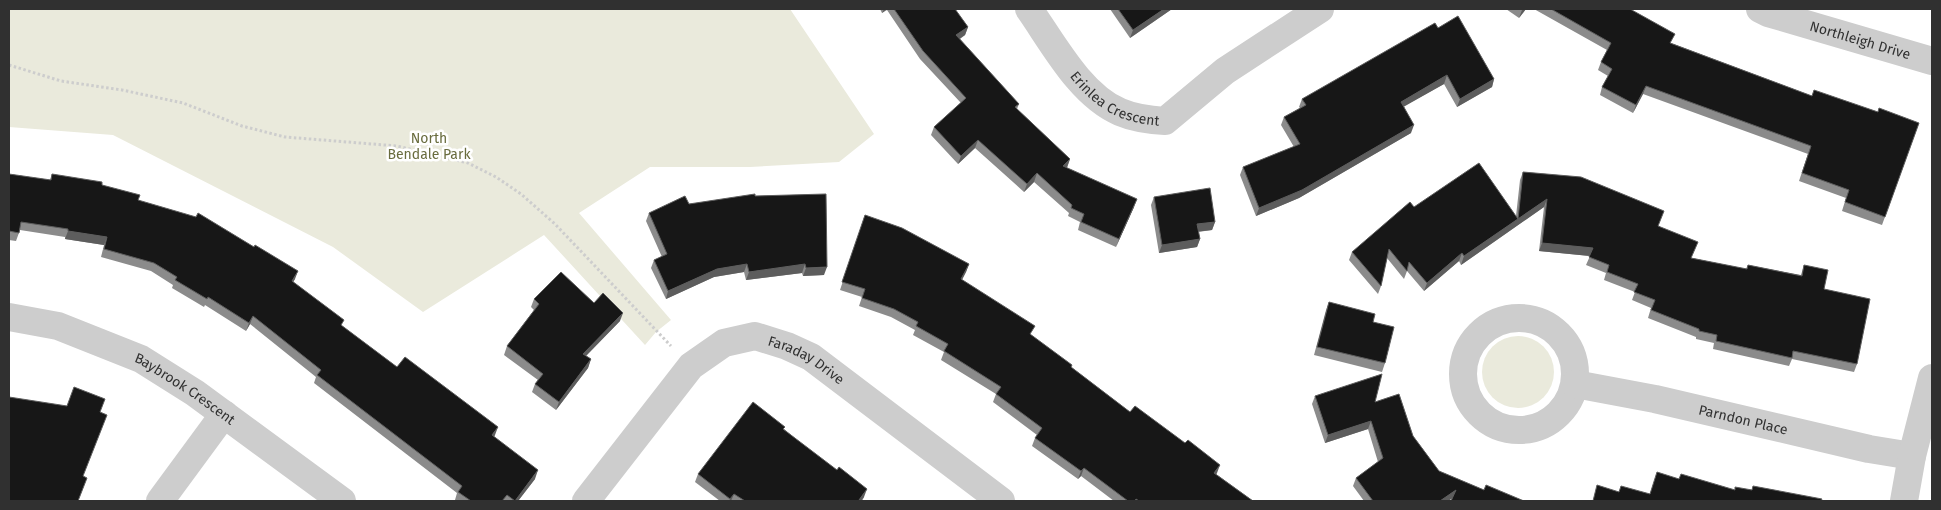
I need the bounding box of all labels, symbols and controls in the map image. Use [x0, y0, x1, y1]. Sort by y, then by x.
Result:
street label: Northleigh Drive [1808, 18, 1912, 63]
street label: Erinlea Crescent [1066, 68, 1161, 130]
park label: North Bendale Park [387, 130, 471, 163]
street label: Faraday Drive [766, 333, 848, 388]
street label: Baybrook Crescent [132, 349, 239, 429]
street label: Parndon Place [1697, 401, 1789, 439]

